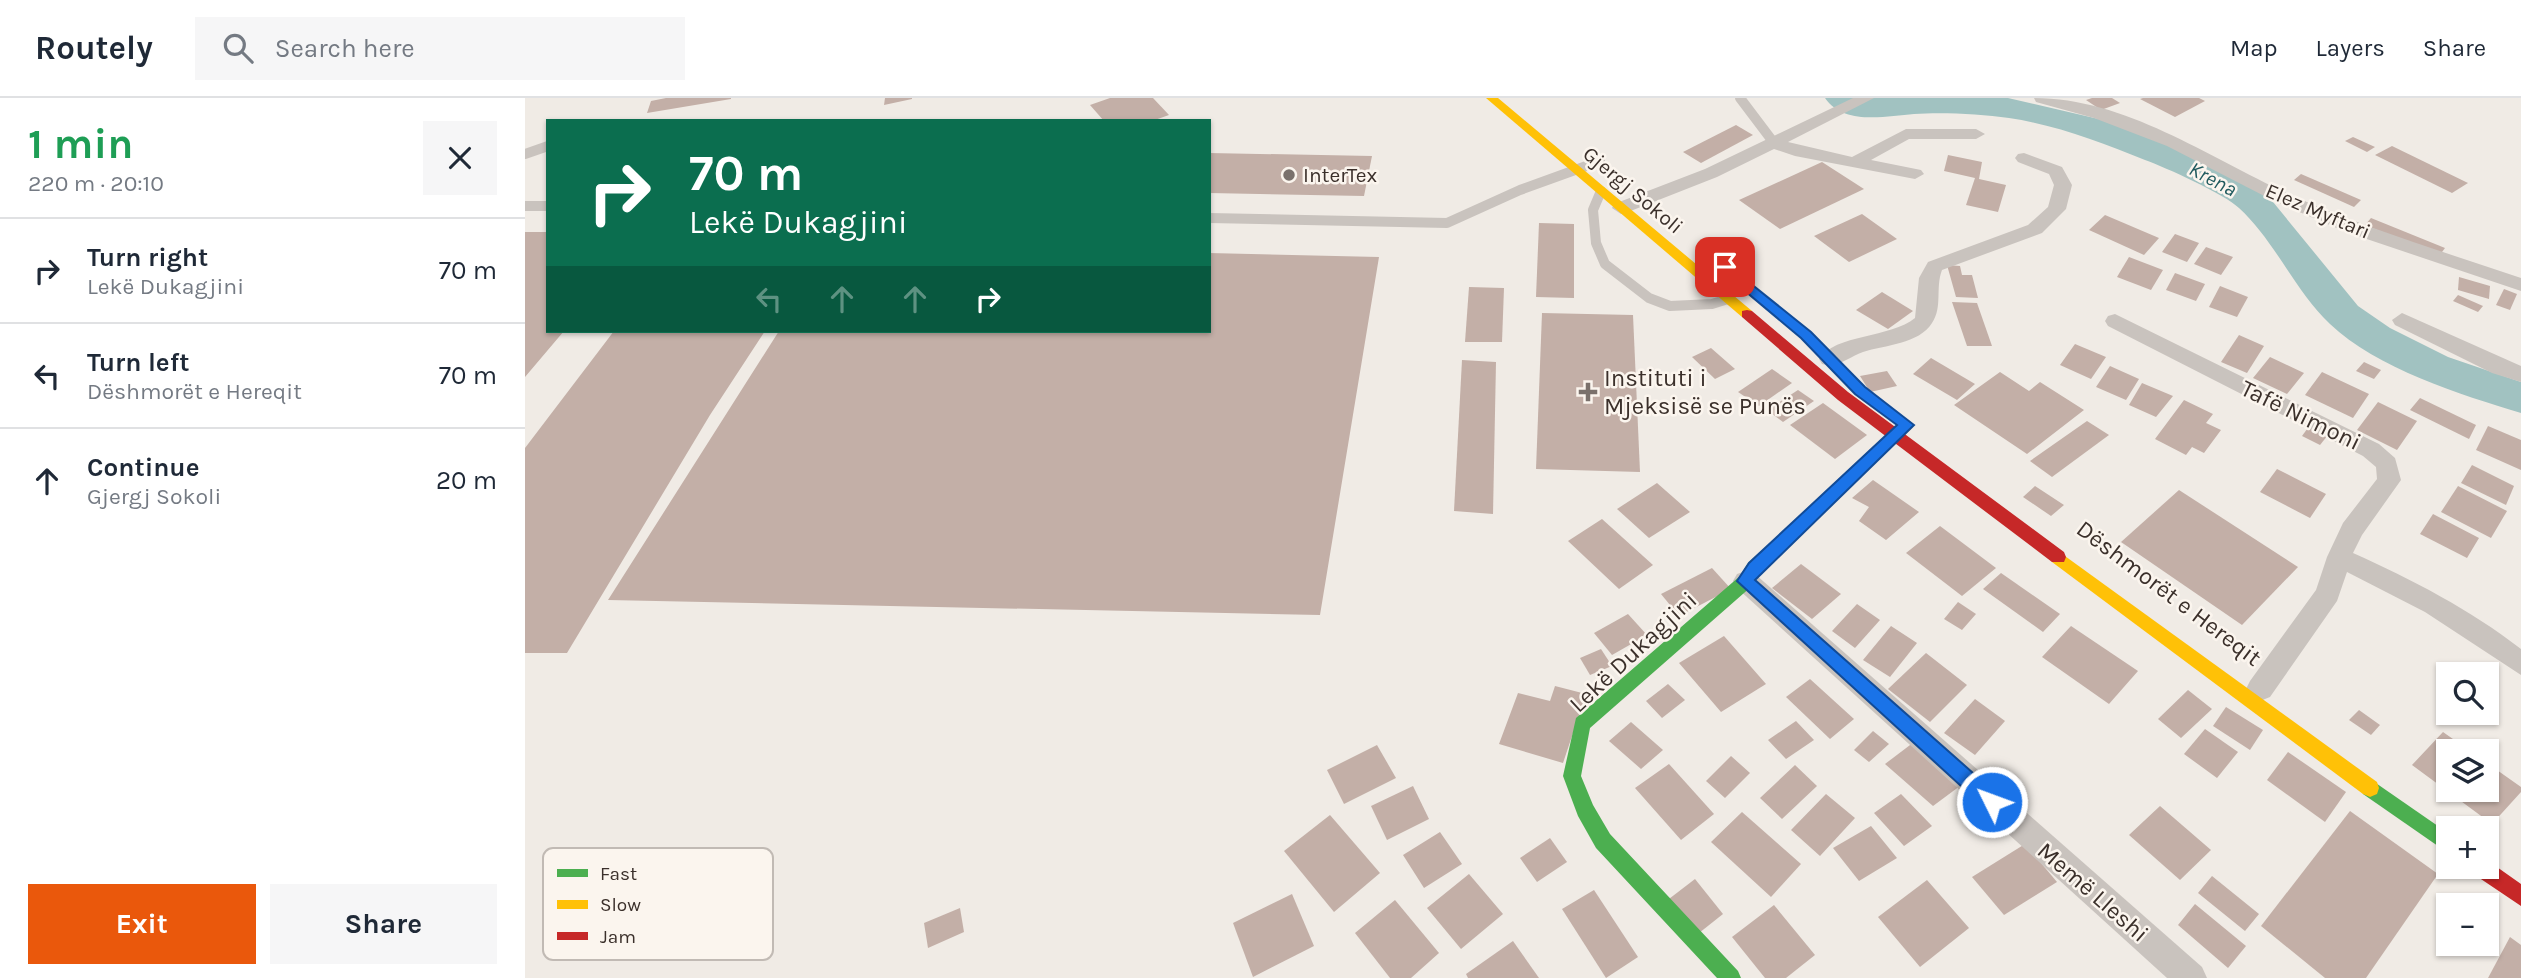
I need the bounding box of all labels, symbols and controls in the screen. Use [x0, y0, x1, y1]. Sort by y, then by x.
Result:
search box [195, 17, 685, 80]
text: Routely [35, 29, 153, 67]
icon: search [219, 29, 257, 67]
text: Search here [275, 33, 415, 64]
text: Map [2230, 34, 2278, 62]
text: Layers [2316, 34, 2385, 62]
text: Share [2423, 34, 2486, 62]
text: 1 min [28, 119, 133, 169]
button: close [423, 121, 497, 195]
street label: Gjergj Sokoli [1578, 141, 1688, 239]
text: 70 m [689, 145, 803, 202]
icon: right [574, 147, 665, 238]
water label: Krena [2185, 157, 2241, 201]
place label: InterTex [1303, 163, 1378, 187]
marker: InterTex [1281, 167, 1297, 183]
text: 220 m · 20:10 [28, 170, 164, 197]
street label: Elez Myftari [2262, 178, 2374, 244]
text: Lekë Dukagjini [689, 204, 907, 241]
pin [1695, 237, 1755, 297]
text: Turn right [87, 242, 208, 273]
icon: arrive [1706, 248, 1744, 286]
icon: right [28, 252, 66, 290]
text: 70 m [439, 255, 497, 286]
text: Lekë Dukagjini [87, 273, 244, 300]
icon: left [750, 280, 788, 318]
icon: ahead [823, 280, 861, 318]
icon: ahead [896, 280, 934, 318]
icon: right [969, 280, 1007, 318]
text: Turn left [87, 347, 189, 378]
icon: left [28, 357, 66, 395]
text: 70 m [439, 360, 497, 391]
place label: Instituti i Mjeksisë se Punës [1604, 364, 1806, 420]
street label: Tafë Nimoni [2236, 374, 2366, 456]
text: Dëshmorët e Hereqit [87, 378, 302, 405]
marker: Instituti i Mjeksisë se Punës [1578, 382, 1598, 402]
text: Continue [87, 452, 199, 483]
icon: ahead [28, 462, 66, 500]
text: 20 m [436, 465, 497, 496]
text: Gjergj Sokoli [87, 483, 221, 510]
street label: Dëshmorët e Hereqit [2071, 514, 2267, 672]
street label: Lekë Dukagjini [1564, 586, 1702, 718]
map controls [2436, 662, 2499, 956]
button: search [2436, 662, 2499, 725]
button: layers [2436, 739, 2499, 802]
position arrow [1955, 765, 2029, 839]
button: + [2436, 816, 2499, 879]
street label: Memë Lleshi [2032, 836, 2154, 948]
legend [543, 848, 773, 960]
text: Fast [600, 863, 637, 885]
button: Exit [28, 884, 256, 964]
button: Share [270, 884, 497, 964]
button: − [2436, 893, 2499, 956]
text: Slow [600, 894, 641, 916]
text: Jam [600, 926, 636, 948]

